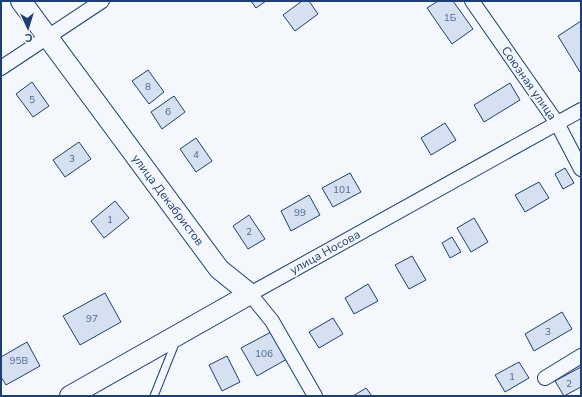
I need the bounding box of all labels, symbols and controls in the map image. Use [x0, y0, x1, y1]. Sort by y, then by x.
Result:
north arrow [8, 8, 48, 48]
house number: 1Б [444, 11, 457, 25]
text: С [24, 30, 33, 45]
street label: Союзная улица [498, 43, 560, 123]
house number: 8 [145, 80, 151, 94]
house number: 5 [29, 93, 35, 107]
house number: 6 [165, 105, 171, 119]
house number: 4 [193, 148, 199, 162]
street label: улица Декабристов [128, 151, 208, 249]
house number: 3 [69, 152, 75, 166]
house number: 101 [333, 183, 351, 197]
house number: 99 [294, 206, 306, 220]
house number: 1 [107, 213, 113, 227]
house number: 2 [246, 225, 252, 239]
street label: улица Носова [287, 226, 363, 278]
house number: 97 [86, 312, 98, 326]
house number: 3 [545, 325, 551, 339]
house number: 106 [255, 347, 273, 361]
house number: 95В [10, 354, 29, 368]
house number: 1 [509, 370, 515, 384]
house number: 2 [566, 377, 572, 391]

